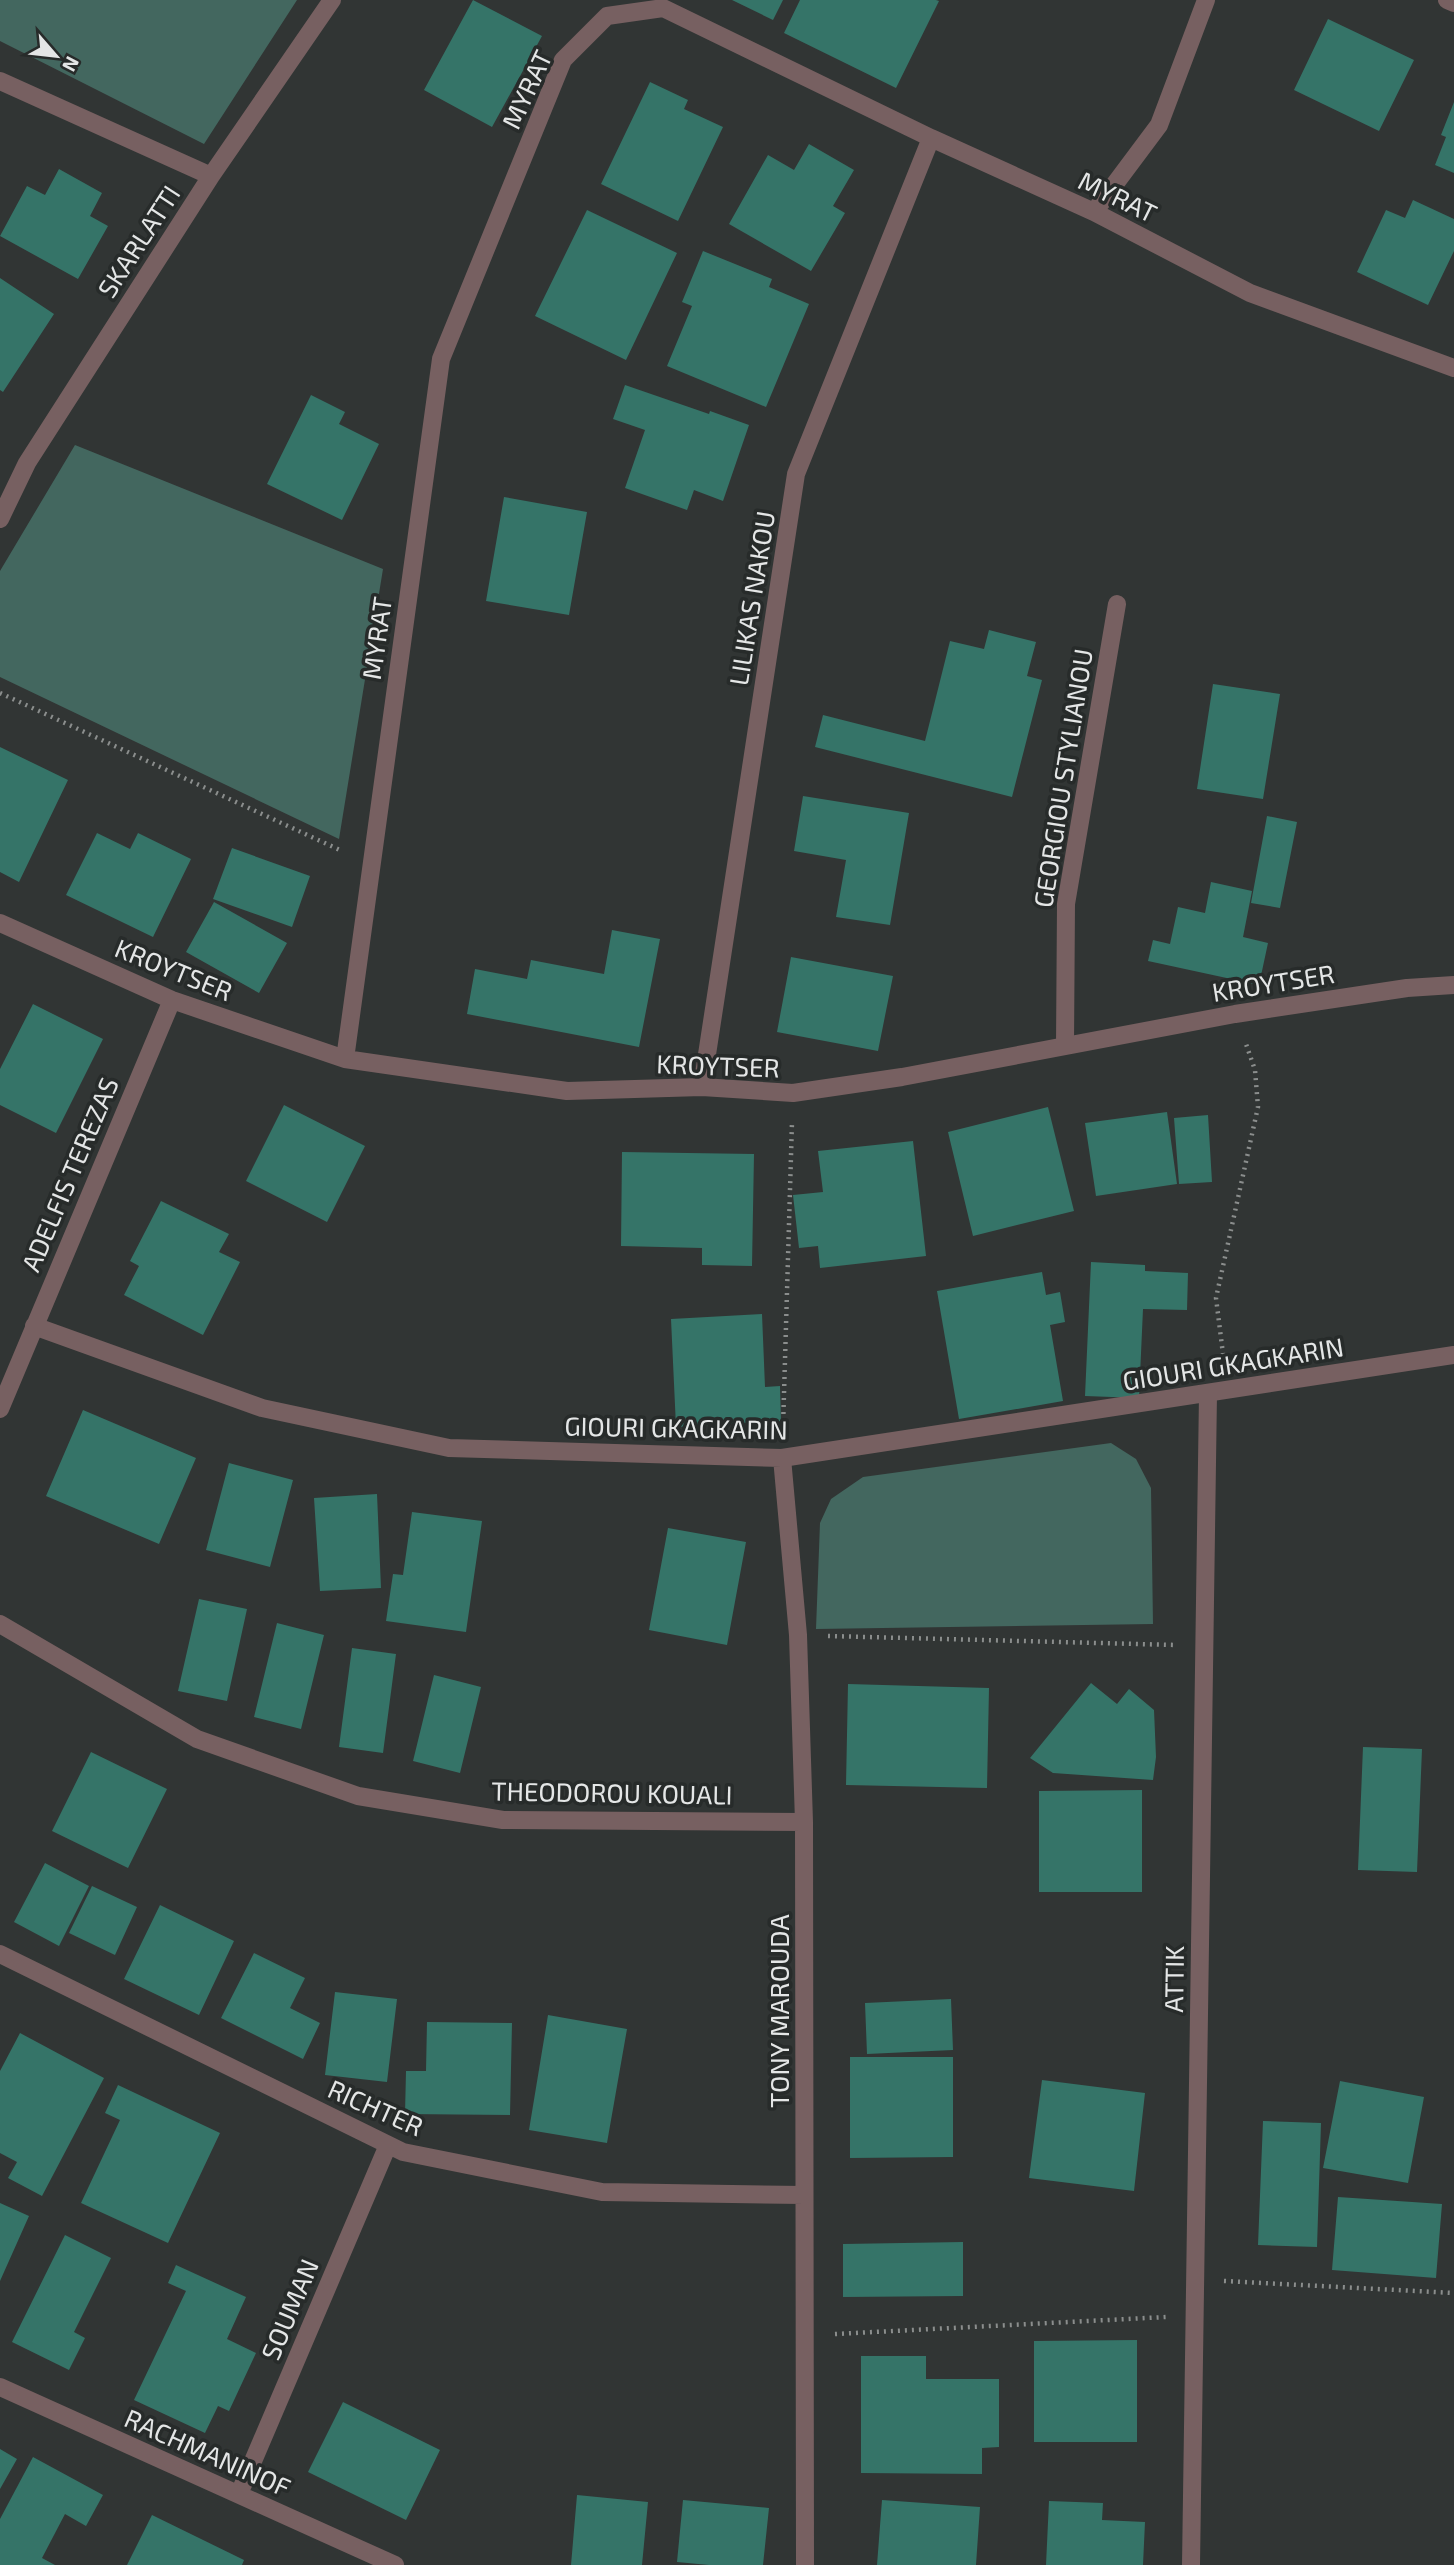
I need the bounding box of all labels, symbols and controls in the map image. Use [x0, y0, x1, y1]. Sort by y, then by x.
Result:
north arrow [21, 21, 91, 91]
street label: MYRAT [494, 45, 558, 133]
text: N [58, 53, 85, 76]
street label: MYRAT [1074, 164, 1162, 228]
street label: SKARLATTI [90, 179, 186, 303]
street label: LILIKAS NAKOU [722, 509, 780, 687]
street label: MYRAT [355, 595, 397, 681]
street label: GEORGIOU STYLIANOU [1026, 646, 1098, 910]
street label: KROYTSER [111, 931, 237, 1007]
street label: KROYTSER [1210, 957, 1336, 1007]
street label: KROYTSER [656, 1047, 780, 1083]
street label: ADELFIS TEREZAS [14, 1072, 124, 1276]
street label: GIOURI GKAGKARIN [1120, 1330, 1346, 1396]
street label: GIOURI GKAGKARIN [564, 1410, 788, 1444]
street label: THEODOROU KOUALI [491, 1774, 733, 1810]
street label: TONY MAROUDA [763, 1914, 794, 2108]
street label: ATTIK [1157, 1945, 1189, 2013]
street label: RICHTER [324, 2072, 428, 2142]
street label: SOUMAN [254, 2254, 324, 2364]
street label: RACHMANINOF [120, 2402, 296, 2502]

